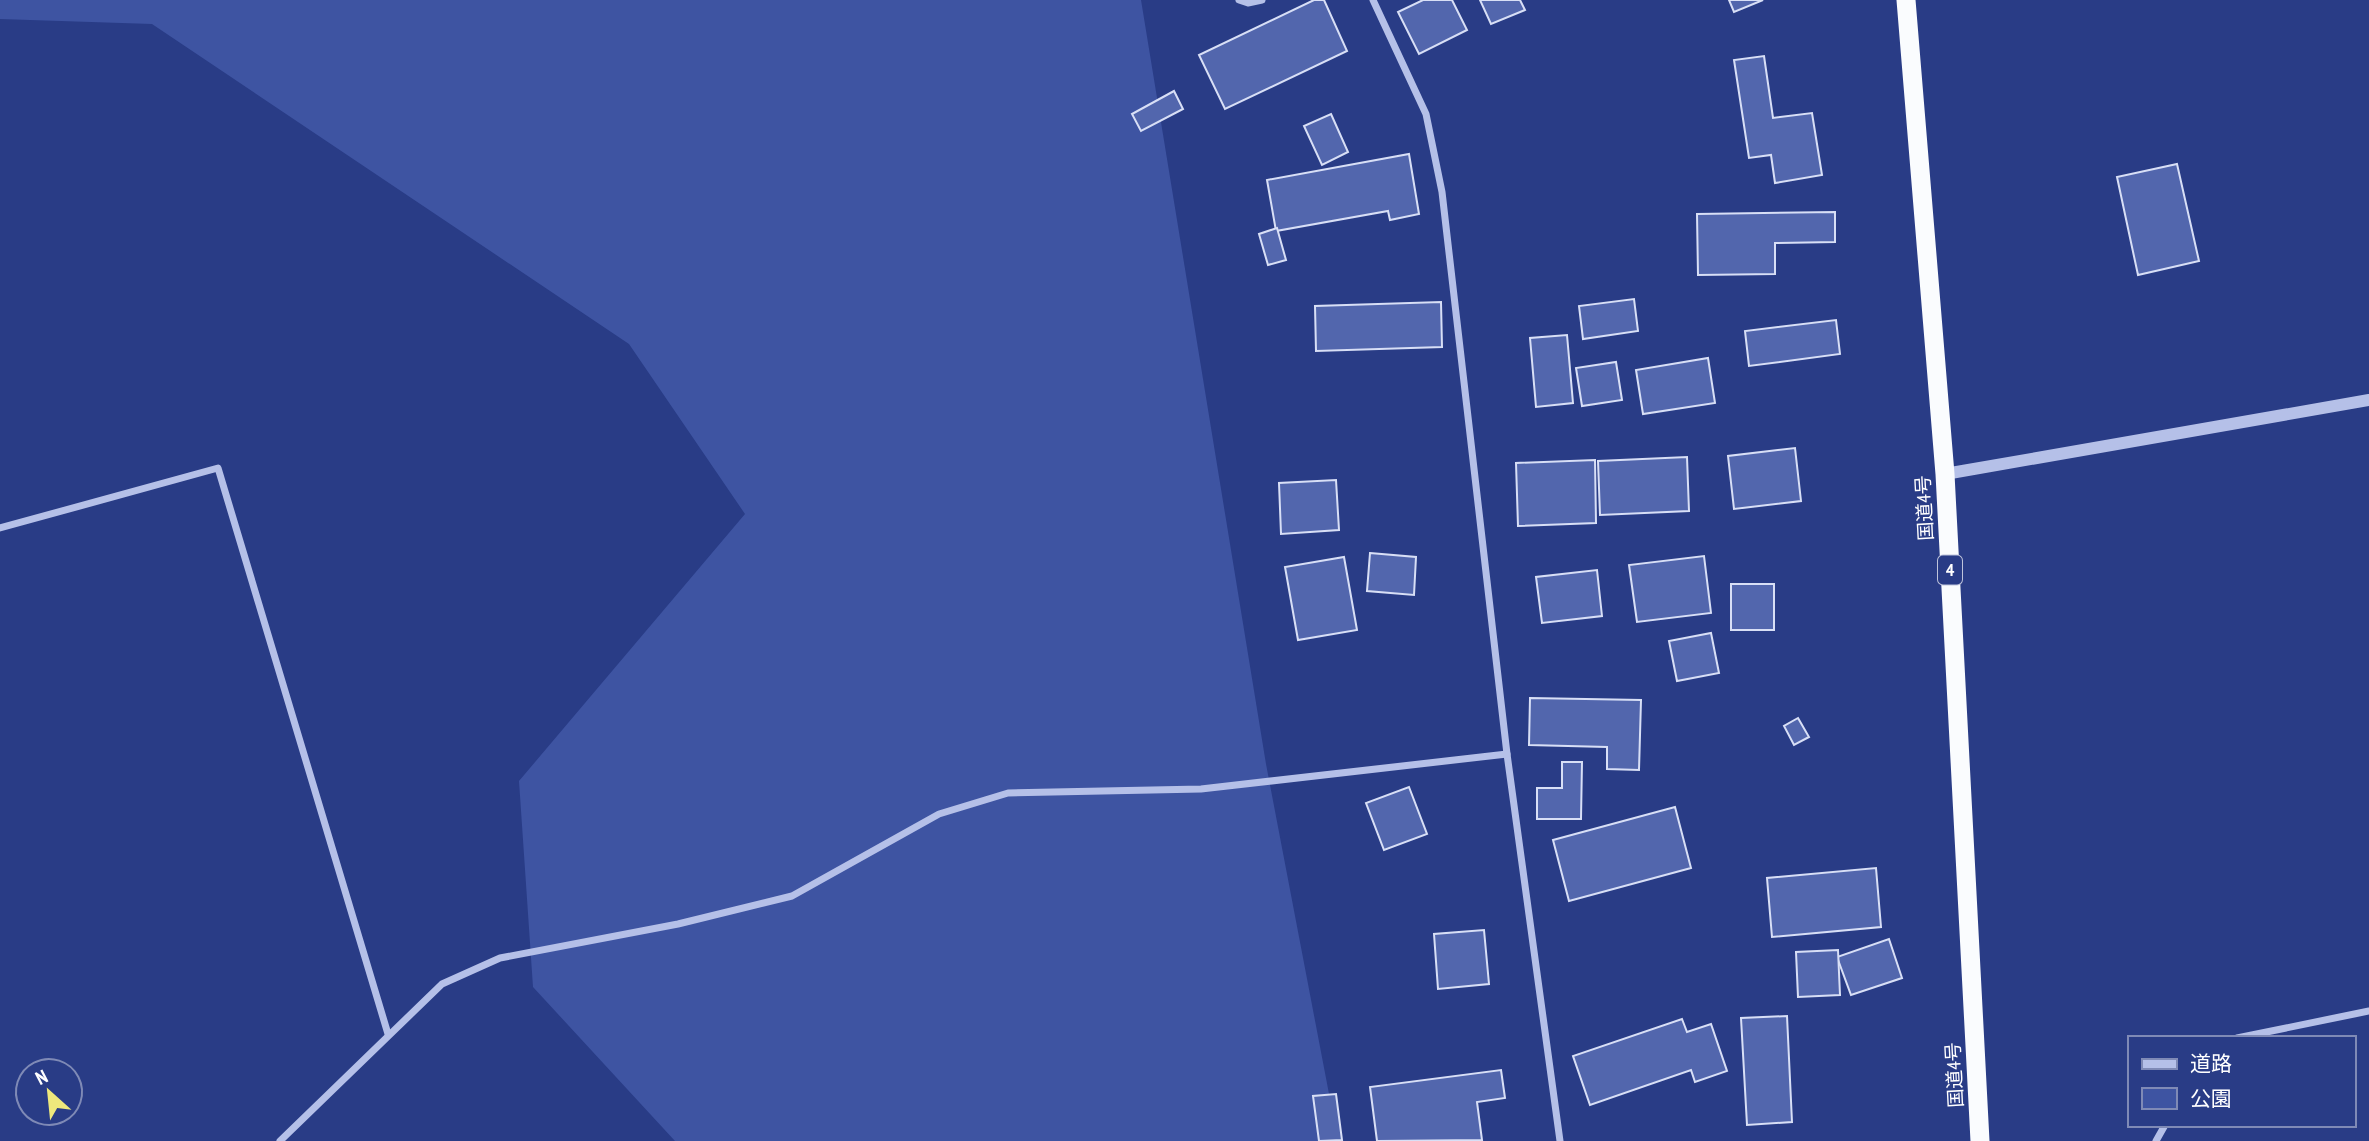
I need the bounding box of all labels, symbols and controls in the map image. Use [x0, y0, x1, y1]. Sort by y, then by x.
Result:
street label: 国道4号 [1910, 475, 1938, 541]
road number: 4 [1938, 556, 1962, 584]
legend [2128, 1036, 2355, 1127]
street label: 国道4号 [1940, 1042, 1968, 1108]
text: 道路 [2190, 1050, 2232, 1077]
north arrow [14, 1057, 84, 1127]
text: N [31, 1064, 51, 1090]
text: 公園 [2190, 1085, 2232, 1112]

